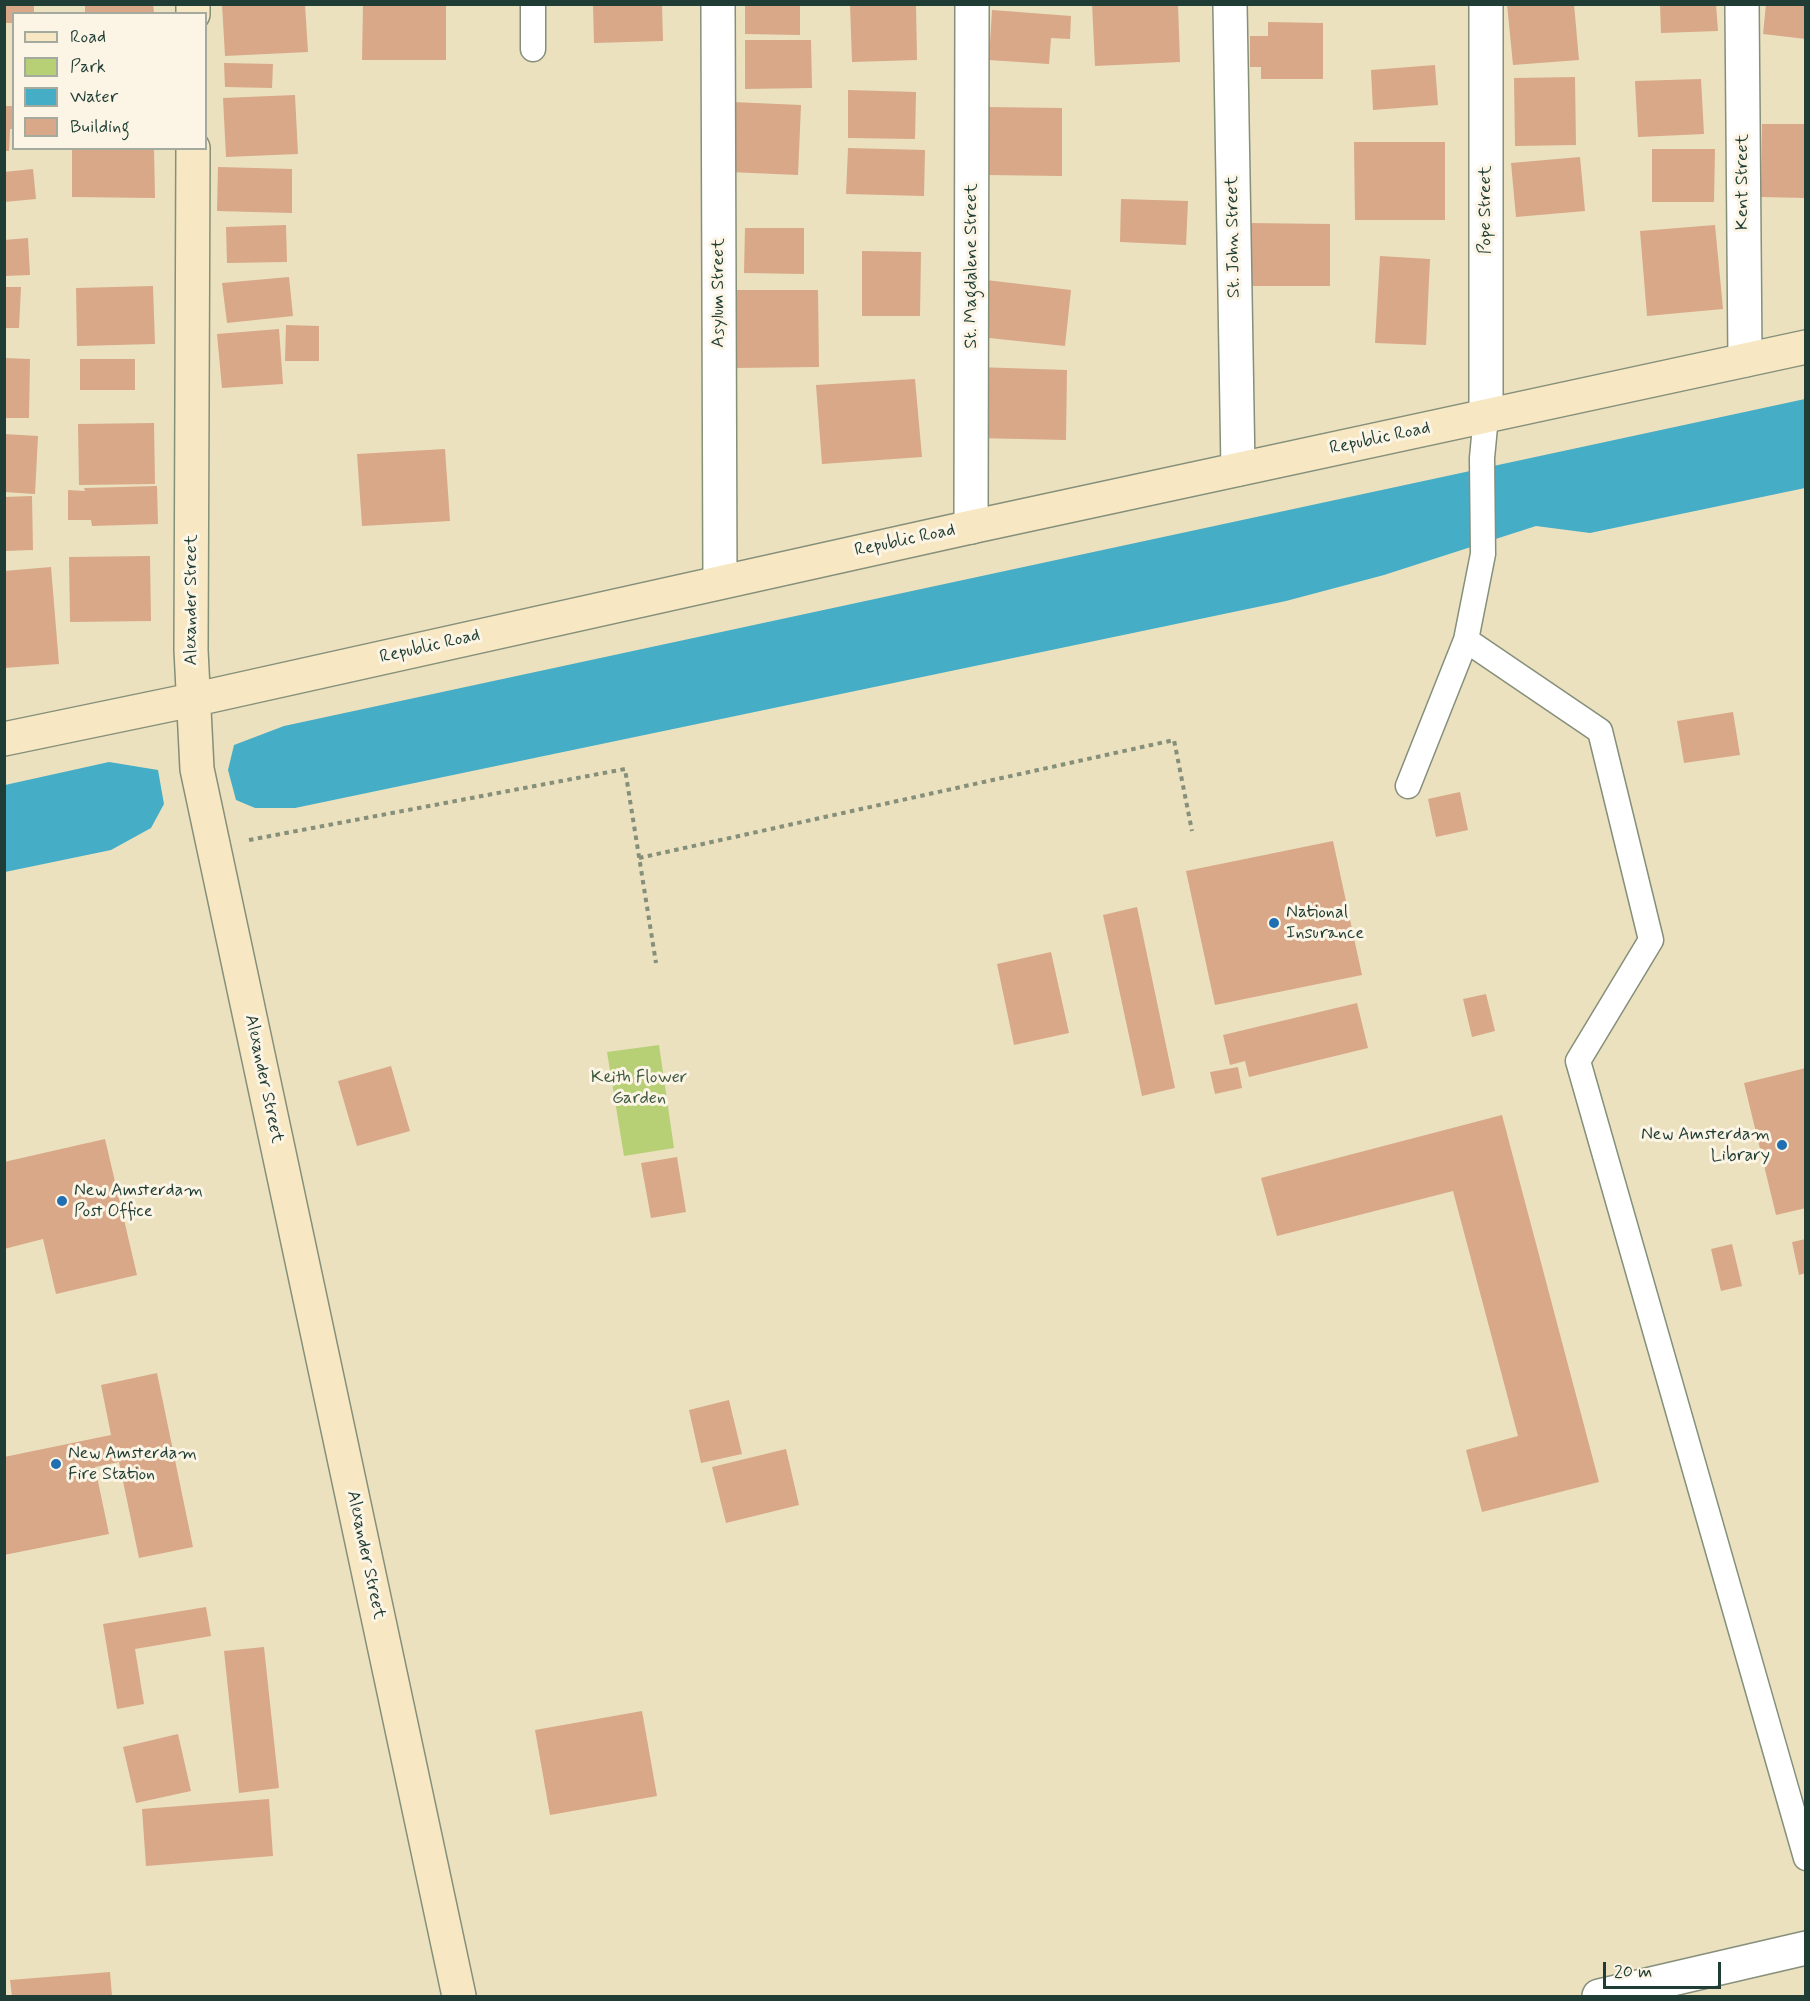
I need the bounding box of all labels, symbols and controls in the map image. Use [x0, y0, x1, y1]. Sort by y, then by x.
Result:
legend [12, 12, 207, 150]
text: Road [70, 25, 106, 49]
text: Park [70, 55, 106, 79]
text: Water [70, 85, 118, 109]
text: Building [70, 115, 130, 139]
street label: Kent Street [1732, 134, 1754, 230]
street label: Pope Street [1475, 166, 1497, 254]
street label: St. John Street [1222, 176, 1246, 298]
street label: St. Magdalene Street [961, 183, 983, 349]
street label: Asylum Street [708, 238, 730, 348]
street label: Republic Road [1328, 418, 1432, 460]
street label: Republic Road [853, 520, 957, 562]
street label: Alexander Street [181, 534, 203, 666]
street label: Republic Road [378, 625, 482, 669]
place label: National Insurance [1286, 902, 1364, 944]
marker: National Insurance [1267, 916, 1281, 930]
street label: Alexander Street [239, 1013, 287, 1145]
park label: Keith Flower Garden [591, 1067, 687, 1110]
place label: New Amsterdam Library [1641, 1124, 1770, 1166]
marker: New Amsterdam Library [1775, 1138, 1789, 1152]
place label: New Amsterdam Post Office [74, 1180, 203, 1222]
marker: New Amsterdam Post Office [55, 1194, 69, 1208]
place label: New Amsterdam Fire Station [68, 1443, 197, 1486]
marker: New Amsterdam Fire Station [49, 1457, 63, 1471]
street label: Alexander Street [341, 1489, 389, 1621]
scale bar [1606, 1950, 1724, 1988]
text: 20 m [1614, 1960, 1652, 1984]

